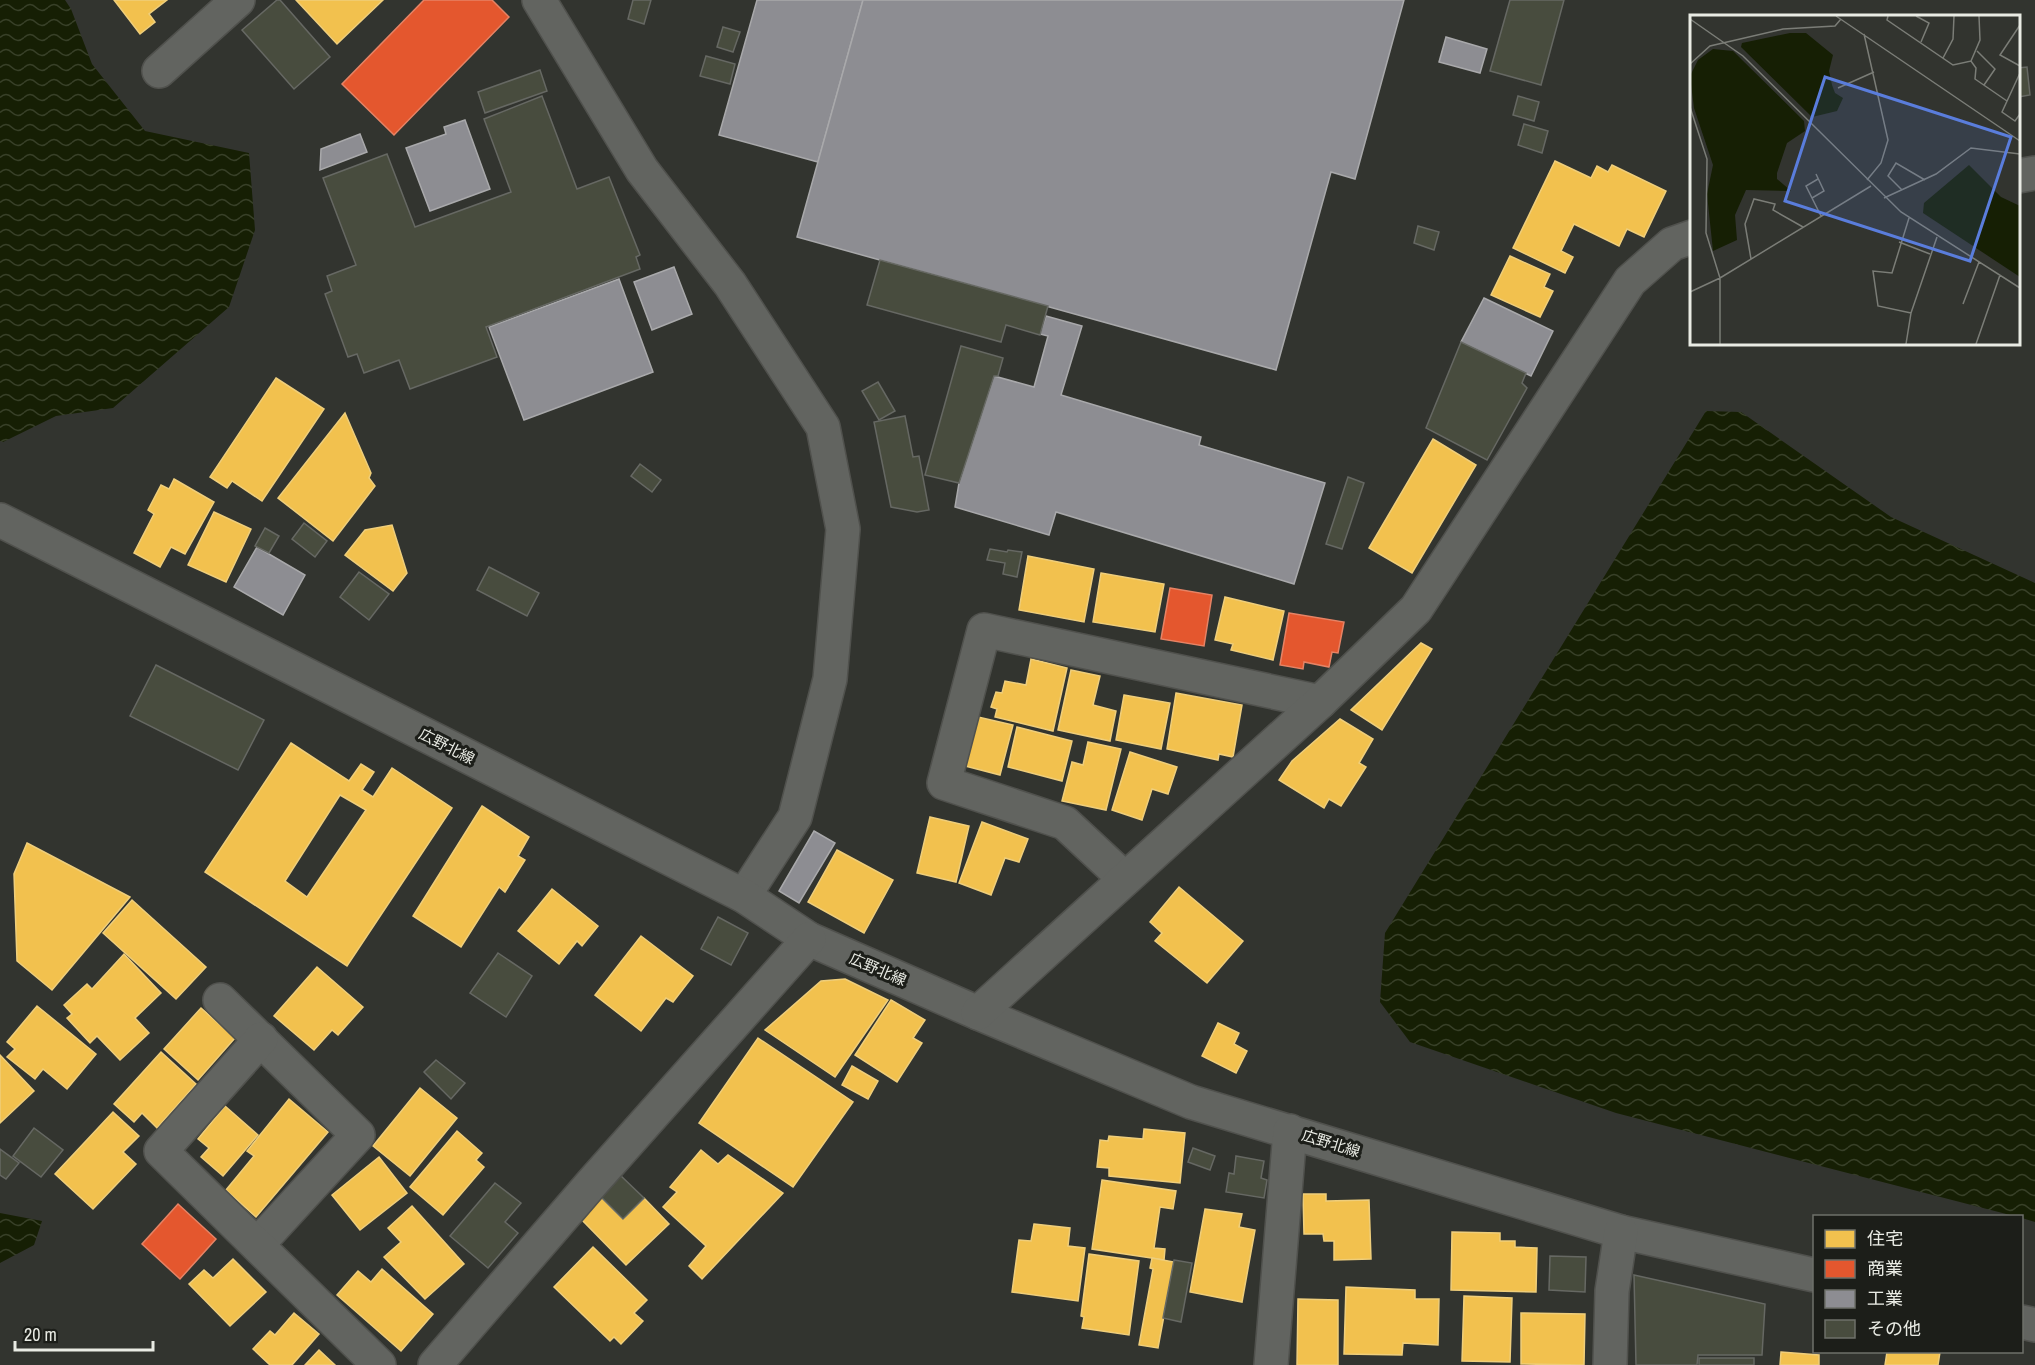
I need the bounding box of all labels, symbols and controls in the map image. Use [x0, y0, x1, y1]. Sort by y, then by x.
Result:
inset map [1690, 15, 2020, 345]
street label: 広野北線 [415, 723, 479, 769]
street label: 広野北線 [846, 948, 910, 990]
street label: 広野北線 [1299, 1124, 1363, 1162]
legend [1813, 1215, 2023, 1353]
text: 住宅 [1867, 1226, 1903, 1251]
text: 商業 [1867, 1256, 1903, 1281]
text: 工業 [1867, 1286, 1903, 1311]
scale bar [15, 1314, 153, 1352]
text: その他 [1867, 1316, 1921, 1341]
text: 20 m [24, 1322, 57, 1347]

